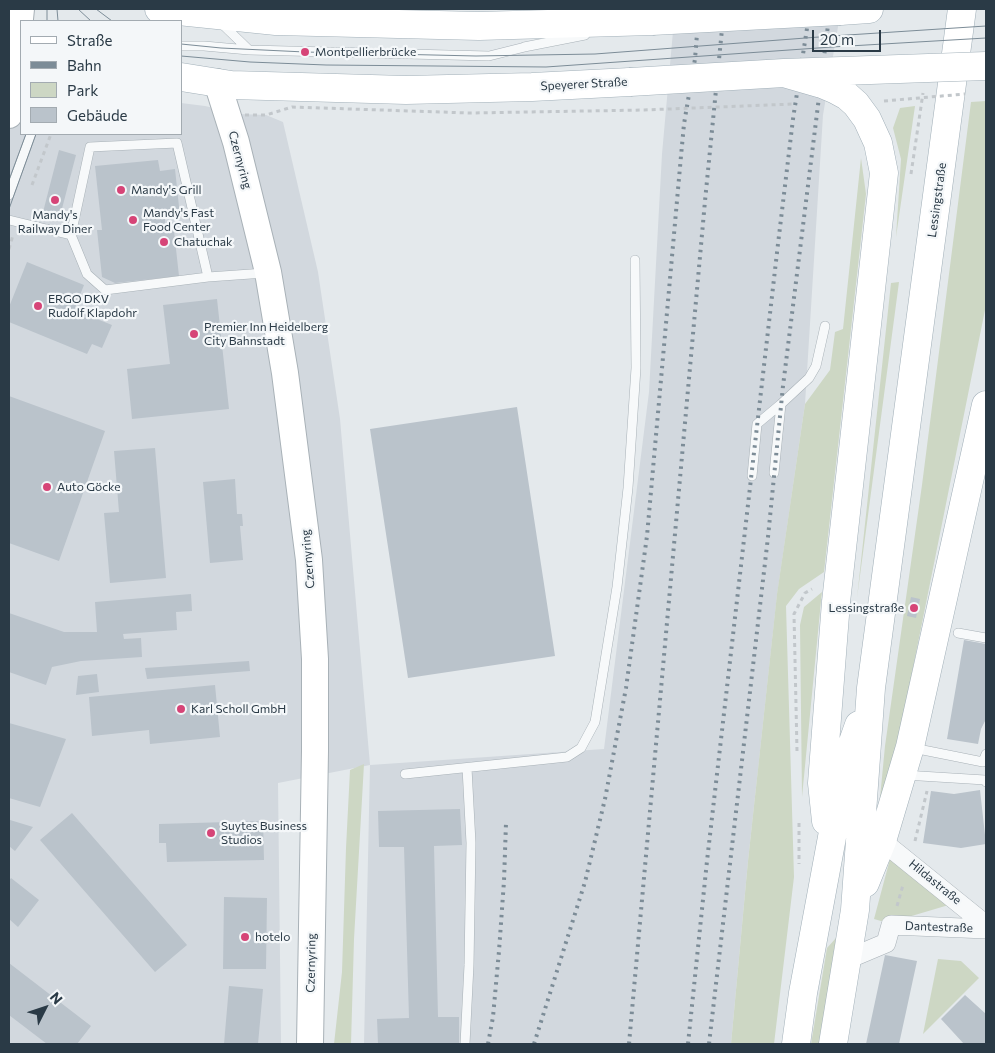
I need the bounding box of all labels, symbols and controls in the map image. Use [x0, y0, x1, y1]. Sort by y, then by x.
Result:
legend [20, 20, 182, 135]
scale bar [815, 20, 884, 52]
text: 20 m [820, 30, 854, 48]
text: Straße [67, 31, 113, 49]
place label: Montpellierbrücke [315, 45, 416, 59]
marker: Montpellierbrücke [299, 46, 311, 58]
text: Bahn [67, 56, 102, 74]
street label: Speyerer Straße [540, 75, 628, 93]
text: Park [67, 81, 98, 99]
text: Gebäude [67, 106, 128, 124]
street label: Czernyring [225, 129, 255, 191]
street label: Lessingstraße [925, 162, 949, 238]
place label: Mandy's Grill [131, 183, 202, 197]
marker: Mandy's Grill [115, 184, 127, 196]
marker: Mandy's Railway Diner [49, 194, 61, 206]
place label: Mandy's Fast Food Center [143, 206, 214, 234]
place label: Mandy's Railway Diner [18, 208, 92, 236]
marker: Mandy's Fast Food Center [127, 214, 139, 226]
place label: Chatuchak [174, 235, 233, 249]
marker: Chatuchak [158, 236, 170, 248]
place label: ERGO DKV Rudolf Klapdohr [48, 292, 137, 320]
marker: ERGO DKV Rudolf Klapdohr [32, 300, 44, 312]
place label: Premier Inn Heidelberg City Bahnstadt [204, 320, 328, 348]
marker: Premier Inn Heidelberg City Bahnstadt [188, 328, 200, 340]
place label: Auto Göcke [57, 480, 121, 494]
marker: Auto Göcke [41, 481, 53, 493]
street label: Czernyring [298, 529, 318, 589]
place label: Lessingstraße [829, 601, 904, 615]
marker: Lessingstraße [908, 602, 920, 614]
place label: Karl Scholl GmbH [191, 702, 286, 716]
marker: Karl Scholl GmbH [175, 703, 187, 715]
place label: Suytes Business Studios [221, 819, 307, 847]
marker: Suytes Business Studios [205, 827, 217, 839]
street label: Hildastraße [906, 857, 964, 907]
street label: Dantestraße [905, 919, 973, 935]
place label: hotelo [255, 930, 290, 944]
marker: hotelo [239, 931, 251, 943]
street label: Czernyring [303, 933, 319, 993]
north arrow [20, 983, 70, 1033]
text: N [47, 988, 67, 1007]

